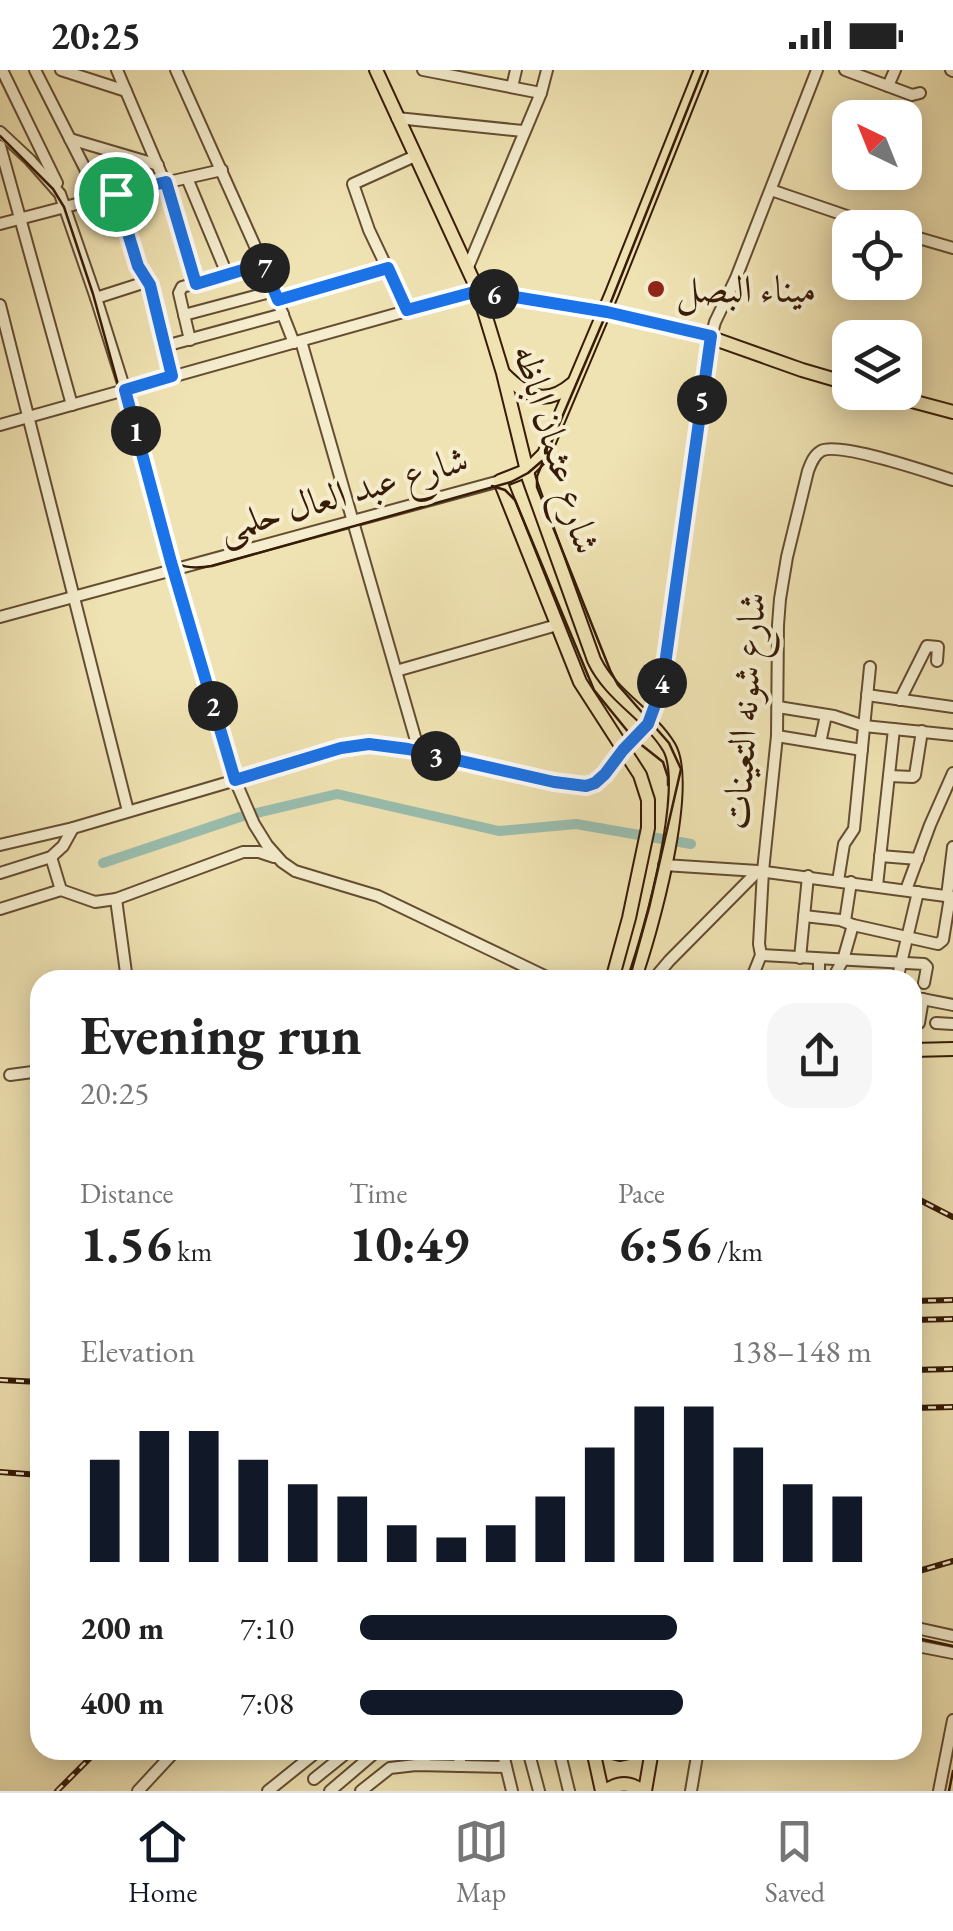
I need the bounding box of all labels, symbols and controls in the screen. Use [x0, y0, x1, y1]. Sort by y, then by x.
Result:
text: 20:25 [50, 11, 141, 60]
north arrow [832, 100, 922, 190]
map controls [832, 100, 922, 410]
pin [74, 152, 159, 237]
icon: arrive [89, 167, 144, 222]
button: locate [832, 210, 922, 300]
pin: 7 [240, 243, 290, 293]
text: 7 [258, 250, 272, 286]
place label: ميناء البصل [676, 264, 816, 316]
pin: 6 [469, 269, 519, 319]
text: 6 [487, 276, 501, 312]
marker: ميناء البصل [645, 278, 667, 300]
button: layers [832, 320, 922, 410]
street label: شارع عثمان اباظه [496, 338, 613, 562]
pin: 5 [677, 375, 727, 425]
text: 5 [695, 382, 709, 418]
pin: 1 [111, 406, 161, 456]
text: 1 [129, 413, 143, 449]
street label: شارع عبد العال حلمى [212, 433, 475, 558]
street label: شارع شونه التعينات [711, 591, 783, 832]
pin: 4 [637, 658, 687, 708]
text: 4 [655, 665, 669, 701]
pin: 2 [188, 681, 238, 731]
text: 2 [206, 688, 220, 724]
pin: 3 [411, 731, 461, 781]
text: 3 [429, 738, 443, 774]
text: Evening run [80, 999, 362, 1070]
button: share [767, 1003, 872, 1108]
text: 20:25 [80, 1072, 149, 1114]
text: Distance [80, 1175, 174, 1211]
text: Time [349, 1175, 407, 1211]
text: Pace [618, 1175, 665, 1211]
text: 1.56 [80, 1211, 172, 1276]
text: 10:49 [349, 1211, 469, 1276]
text: 6:56 [618, 1211, 711, 1276]
text: km [172, 1233, 212, 1269]
text: /km [711, 1233, 763, 1269]
text: Elevation [80, 1330, 195, 1372]
text: 138–148 m [731, 1330, 872, 1372]
text: 200 m [80, 1607, 164, 1649]
text: 7:10 [240, 1607, 294, 1649]
text: 400 m [80, 1682, 164, 1724]
text: 7:08 [240, 1682, 294, 1724]
tab: Home [128, 1814, 197, 1910]
tab: Map [454, 1814, 509, 1910]
tab: Saved [765, 1814, 825, 1910]

